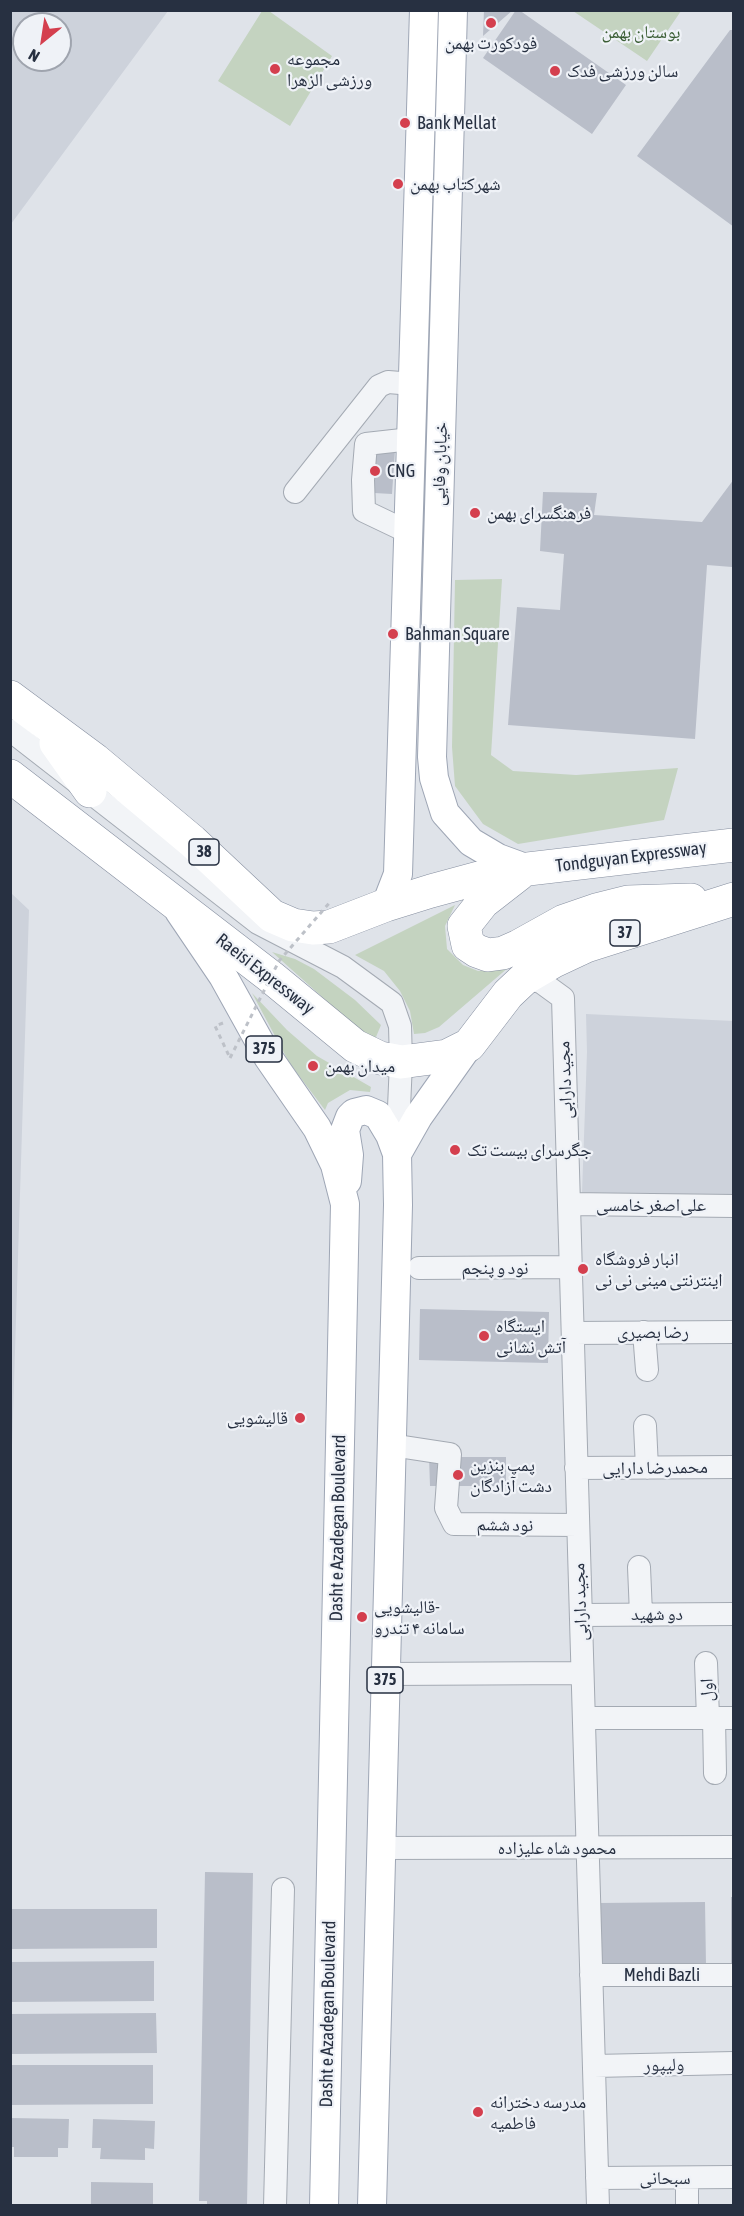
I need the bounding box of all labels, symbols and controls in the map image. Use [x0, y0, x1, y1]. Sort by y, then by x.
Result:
north arrow [12, 12, 72, 72]
marker: فودکورت بهمن [484, 16, 498, 30]
park label: بوستان بهمن [601, 21, 681, 43]
place label: فودکورت بهمن [445, 32, 537, 54]
text: N [25, 46, 43, 66]
place label: مجموعه ورزشی الزهرا [287, 48, 372, 90]
place label: سالن ورزشی فدک [567, 60, 678, 82]
marker: مجموعه ورزشی الزهرا [268, 62, 282, 76]
marker: سالن ورزشی فدک [548, 64, 562, 78]
place label: Bank Mellat [417, 112, 496, 134]
marker: Bank Mellat [398, 116, 412, 130]
place label: شهرکتاب بهمن [410, 173, 501, 195]
marker: شهرکتاب بهمن [391, 177, 405, 191]
street label: خیابان وفایی [428, 422, 452, 506]
place label: CNG [387, 460, 415, 482]
marker: CNG [368, 464, 382, 478]
place label: فرهنگسرای بهمن [487, 502, 591, 524]
marker: فرهنگسرای بهمن [468, 506, 482, 520]
place label: Bahman Square [405, 623, 510, 645]
marker: Bahman Square [386, 627, 400, 641]
street label: Tondguyan Expressway [554, 837, 708, 877]
road number: 38 [189, 839, 219, 865]
road number: 37 [610, 920, 640, 946]
street label: Raeisi Expressway [212, 929, 318, 1019]
road number: 375 [246, 1036, 282, 1062]
street label: مجید دارابی [553, 1041, 577, 1119]
place label: میدان بهمن [325, 1055, 395, 1077]
marker: میدان بهمن [306, 1059, 320, 1073]
place label: جگرسرای بیست تک [467, 1139, 592, 1161]
marker: جگرسرای بیست تک [448, 1143, 462, 1157]
street label: علی‌اصغر خامسی [596, 1194, 706, 1216]
place label: انبار فروشگاه اینترنتی مینی نی نی [595, 1248, 723, 1290]
street label: نود و پنجم [461, 1257, 529, 1279]
marker: انبار فروشگاه اینترنتی مینی نی نی [576, 1262, 590, 1276]
place label: ایستگاه آتش نشانی [496, 1315, 566, 1358]
street label: رضا بصیری [617, 1321, 689, 1343]
marker: ایستگاه آتش نشانی [477, 1329, 491, 1343]
place label: قالیشویی [227, 1407, 288, 1429]
marker: قالیشویی [293, 1411, 307, 1425]
street label: Dasht e Azadegan Boulevard [326, 1434, 350, 1622]
place label: پمپ بنزین دشت آزادگان [470, 1454, 552, 1496]
street label: محمدرضا دارایی [602, 1456, 708, 1480]
marker: پمپ بنزین دشت آزادگان [451, 1468, 465, 1482]
street label: نود ششم [477, 1514, 533, 1536]
street label: مجید دارابی [568, 1563, 592, 1641]
place label: قالیشویی- سامانه ۴ تندرو [374, 1596, 465, 1638]
street label: دو شهید [631, 1603, 683, 1625]
marker: قالیشویی- سامانه ۴ تندرو [355, 1610, 369, 1624]
road number: 375 [367, 1667, 403, 1693]
street label: اول [696, 1678, 718, 1702]
street label: محمود شاه علیزاده [498, 1837, 616, 1859]
street label: Dasht e Azadegan Boulevard [316, 1920, 340, 2108]
street label: Mehdi Bazli [624, 1964, 700, 1986]
street label: ولیپور [644, 2054, 684, 2076]
place label: مدرسه دخترانه فاطمیه [490, 2091, 586, 2134]
marker: مدرسه دخترانه فاطمیه [471, 2105, 485, 2119]
street label: سبحانی [640, 2167, 690, 2189]

